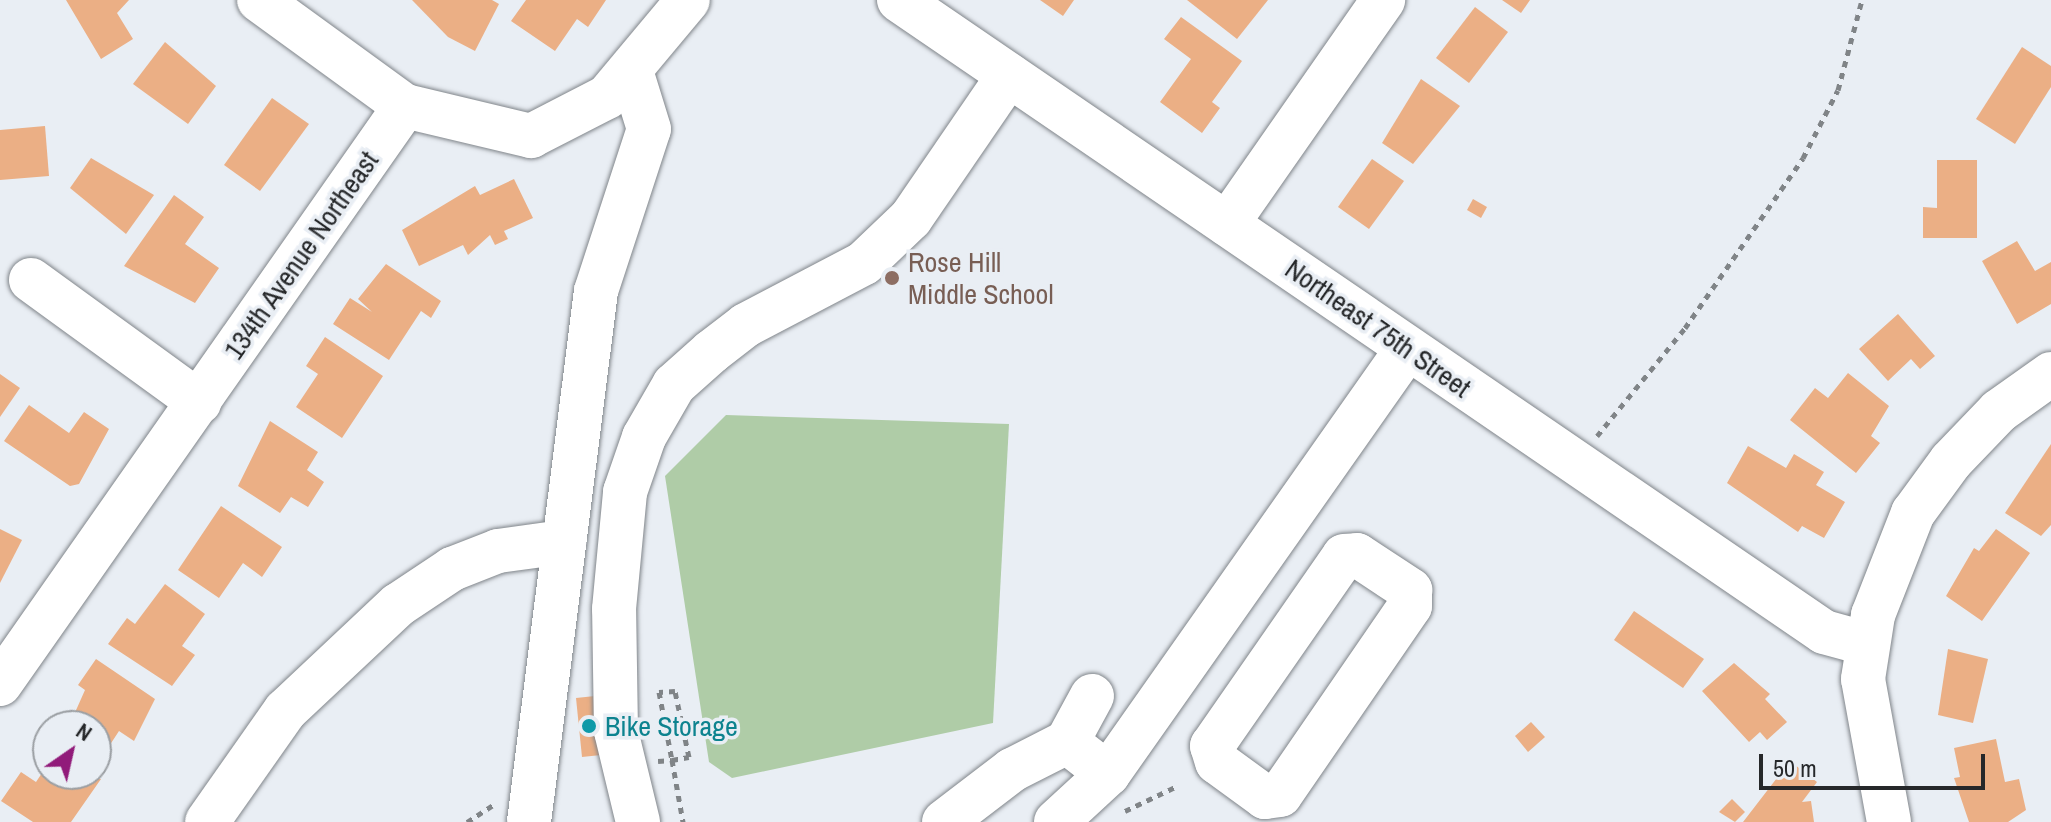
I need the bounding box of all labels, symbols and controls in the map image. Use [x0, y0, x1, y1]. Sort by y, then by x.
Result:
street label: 134th Avenue Northeast [216, 144, 386, 366]
place label: Rose Hill Middle School [908, 245, 1053, 311]
street label: Northeast 75th Street [1279, 252, 1477, 404]
marker: Rose Hill Middle School [883, 269, 901, 287]
place label: Bike Storage [605, 709, 738, 743]
north arrow [32, 710, 112, 790]
text: N [71, 716, 98, 748]
marker: Bike Storage [580, 717, 598, 735]
scale bar [1763, 738, 1989, 788]
text: 50 m [1773, 752, 1817, 784]

